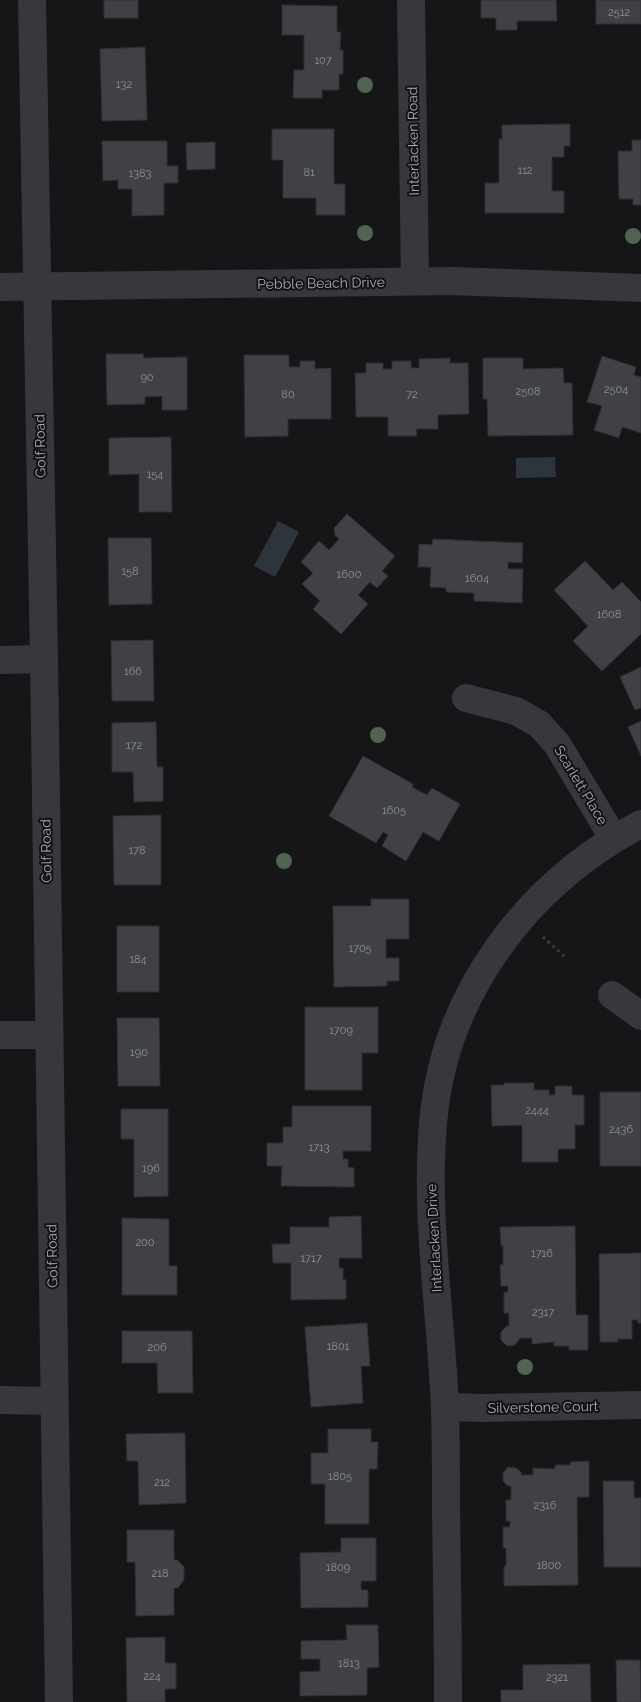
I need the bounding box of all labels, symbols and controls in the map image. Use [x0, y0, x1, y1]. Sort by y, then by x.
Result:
house number: 2512 [608, 6, 630, 19]
house number: 107 [314, 54, 332, 67]
house number: 132 [116, 78, 132, 91]
street label: Interlacken Road [404, 86, 422, 196]
house number: 112 [517, 164, 533, 177]
house number: 81 [303, 166, 315, 179]
house number: 1383 [129, 167, 152, 180]
street label: Pebble Beach Drive [257, 274, 385, 292]
house number: 90 [140, 371, 154, 384]
house number: 2504 [604, 383, 628, 396]
house number: 2508 [516, 385, 540, 398]
house number: 80 [281, 388, 295, 401]
house number: 72 [406, 388, 418, 401]
street label: Golf Road [31, 414, 49, 478]
house number: 154 [147, 468, 163, 481]
house number: 158 [121, 565, 139, 578]
house number: 1600 [337, 568, 362, 581]
house number: 1604 [465, 572, 489, 585]
house number: 1608 [597, 608, 621, 621]
house number: 166 [124, 665, 142, 678]
house number: 172 [126, 739, 142, 752]
street label: Scarlett Place [551, 742, 611, 828]
house number: 1605 [382, 804, 406, 817]
street label: Golf Road [37, 819, 55, 883]
house number: 178 [128, 844, 146, 857]
house number: 1705 [348, 942, 372, 955]
house number: 184 [129, 953, 147, 966]
house number: 1709 [329, 1024, 353, 1037]
house number: 190 [130, 1046, 148, 1059]
house number: 2444 [525, 1104, 549, 1117]
house number: 2436 [609, 1123, 633, 1136]
house number: 1713 [308, 1141, 330, 1154]
house number: 196 [142, 1162, 160, 1175]
street label: Interlacken Drive [423, 1183, 445, 1293]
street label: Golf Road [43, 1224, 61, 1288]
house number: 200 [135, 1236, 155, 1249]
house number: 1716 [531, 1247, 553, 1260]
house number: 1717 [300, 1252, 322, 1265]
house number: 2317 [532, 1306, 554, 1319]
house number: 1801 [327, 1340, 350, 1353]
house number: 206 [147, 1341, 167, 1354]
street label: Silverstone Court [487, 1398, 599, 1416]
house number: 1805 [328, 1470, 352, 1483]
house number: 212 [154, 1476, 170, 1489]
house number: 2316 [534, 1499, 557, 1512]
house number: 1800 [537, 1559, 562, 1572]
house number: 1809 [326, 1561, 350, 1574]
house number: 218 [152, 1567, 168, 1580]
house number: 1813 [338, 1657, 360, 1670]
house number: 224 [143, 1670, 161, 1683]
house number: 2321 [546, 1671, 568, 1684]

